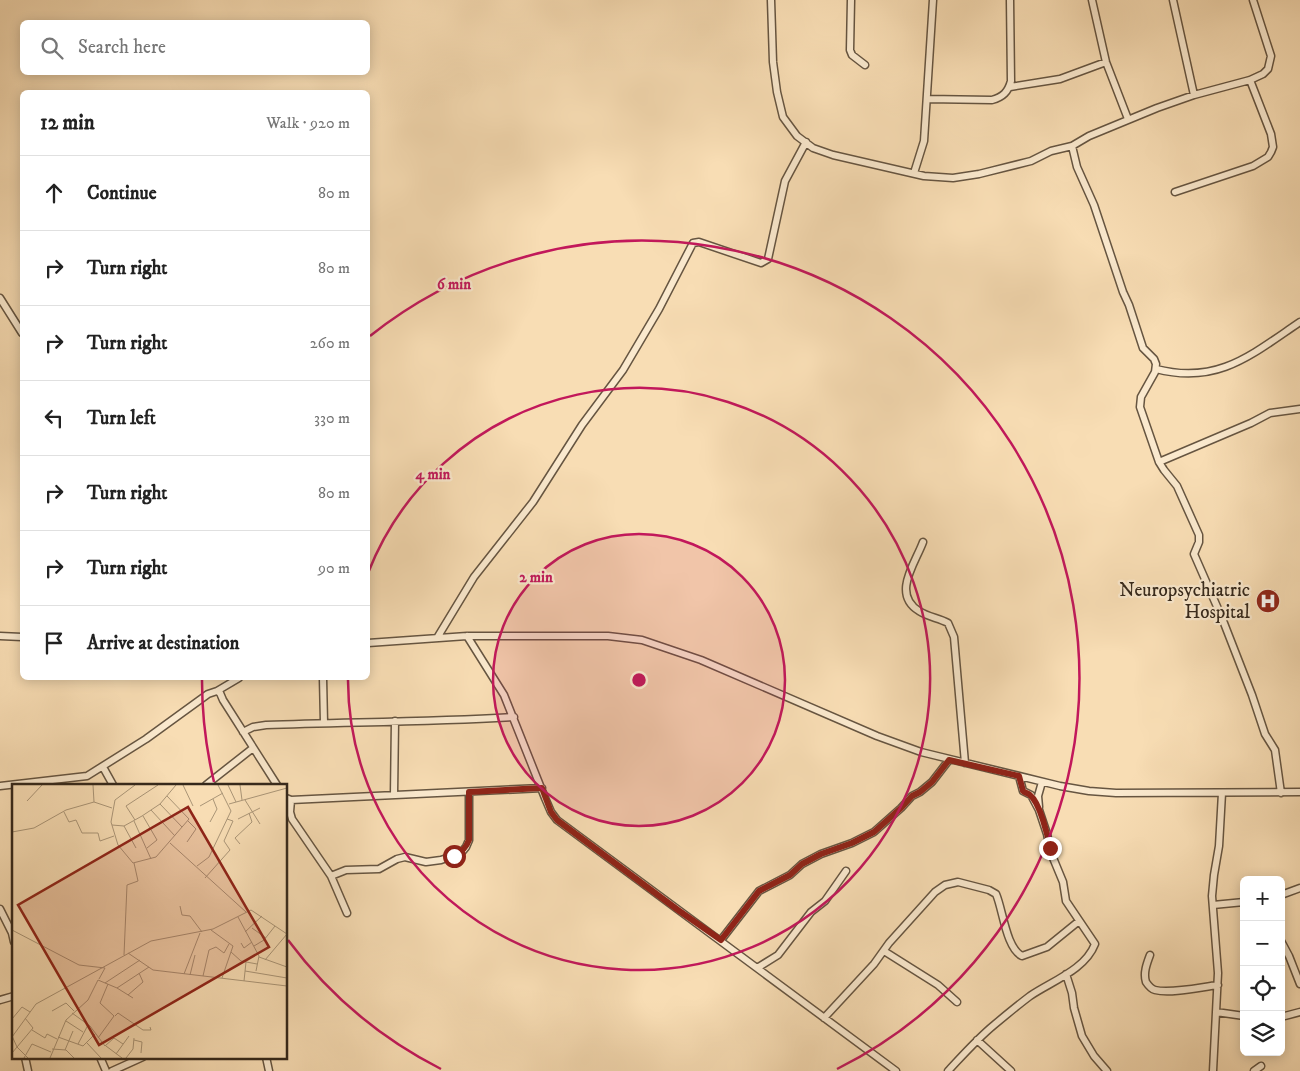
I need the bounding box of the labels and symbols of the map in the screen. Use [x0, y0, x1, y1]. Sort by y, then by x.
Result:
text: 6 min [437, 275, 471, 294]
text: 4 min [415, 465, 451, 484]
text: 2 min [519, 568, 553, 587]
place label: Neuropsychiatric Hospital [1119, 579, 1250, 624]
hospital icon: Neuropsychiatric Hospital [1255, 588, 1281, 614]
centre of rings [630, 671, 648, 689]
inset map [12, 784, 288, 1058]
route end [1039, 837, 1062, 860]
route start [443, 845, 466, 868]

